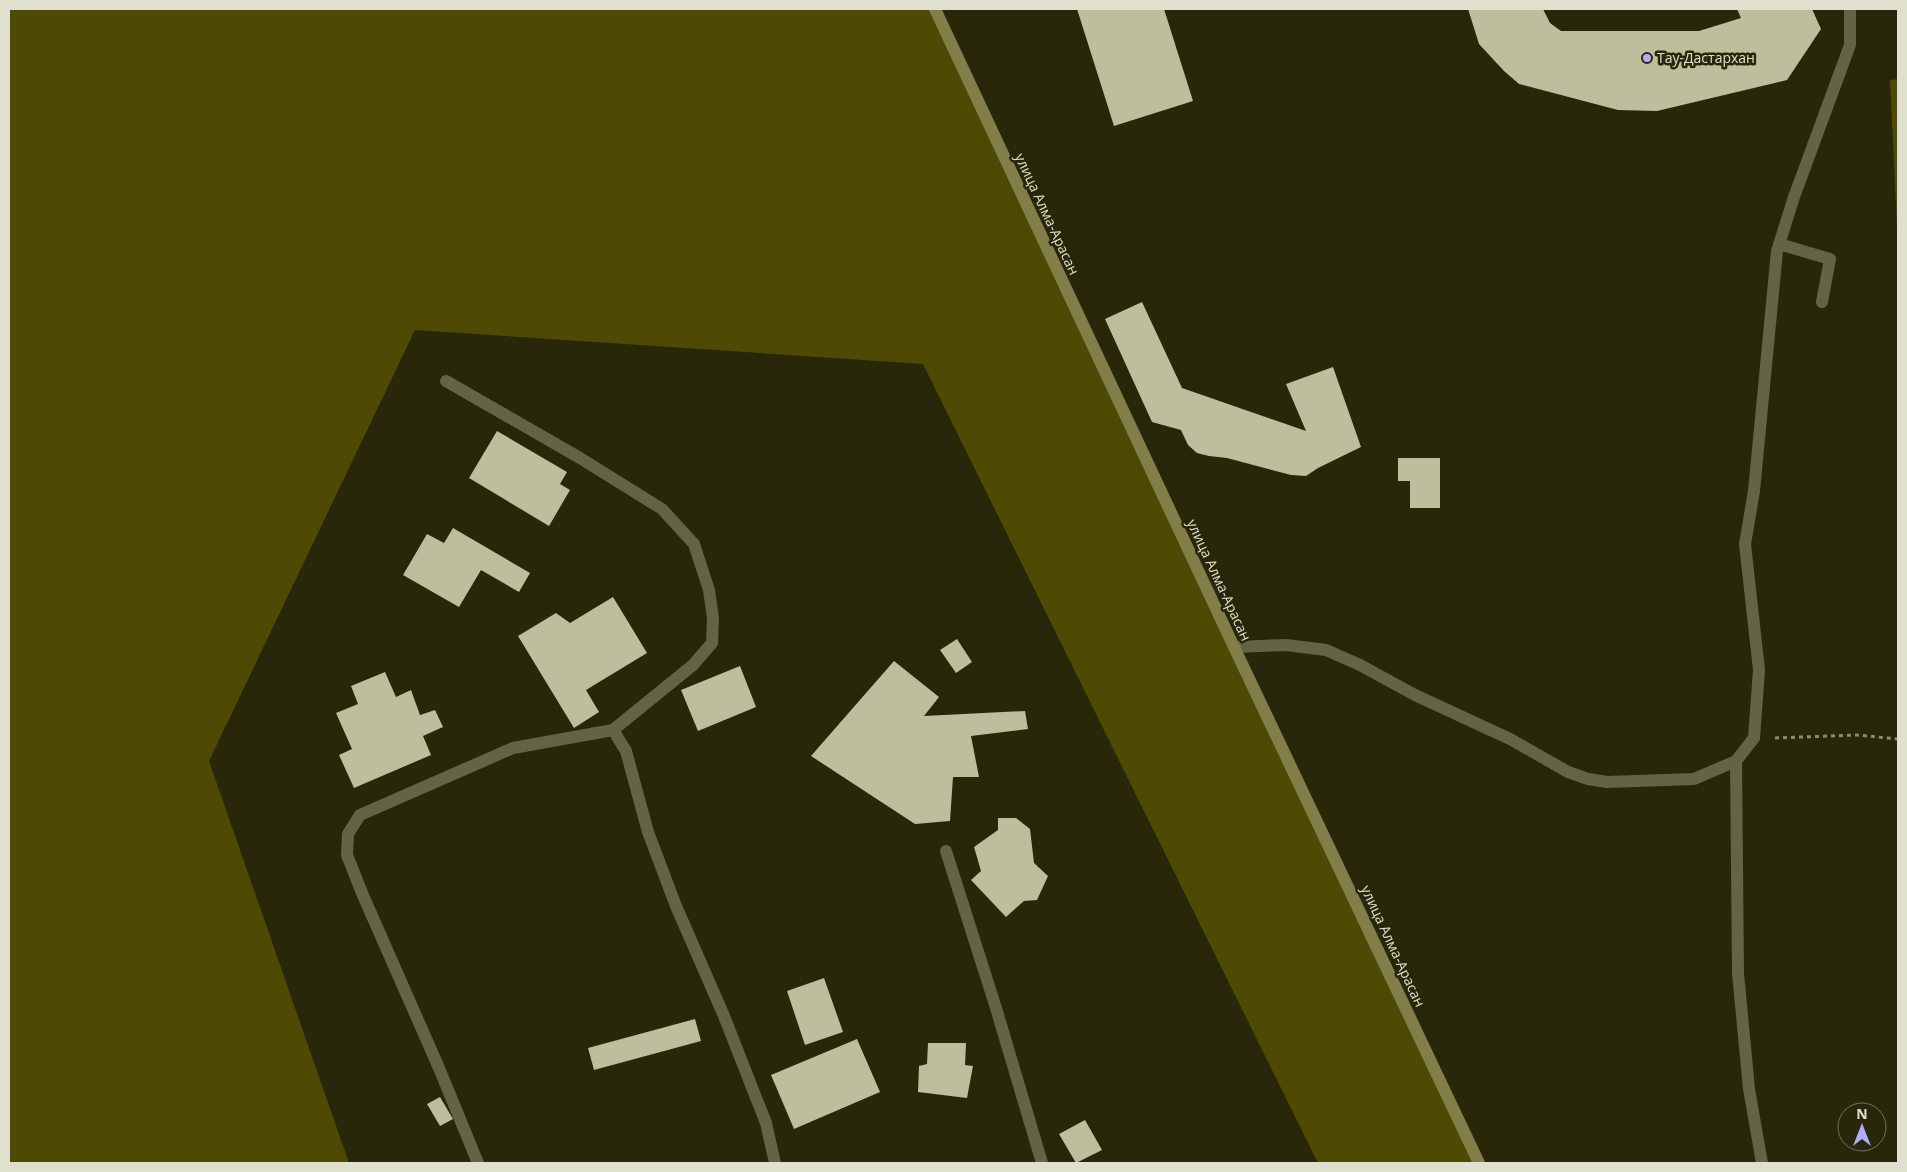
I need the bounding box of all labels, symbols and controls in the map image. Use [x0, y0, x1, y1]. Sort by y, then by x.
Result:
place label: Тау-Дастархан [1657, 48, 1755, 67]
marker: Тау-Дастархан [1641, 52, 1653, 64]
street label: улица Алма-Арасан [1011, 150, 1084, 278]
street label: улица Алма-Арасан [1183, 516, 1256, 644]
street label: улица Алма-Арасан [1357, 882, 1430, 1010]
north arrow [1837, 1102, 1887, 1152]
text: N [1856, 1104, 1868, 1123]

